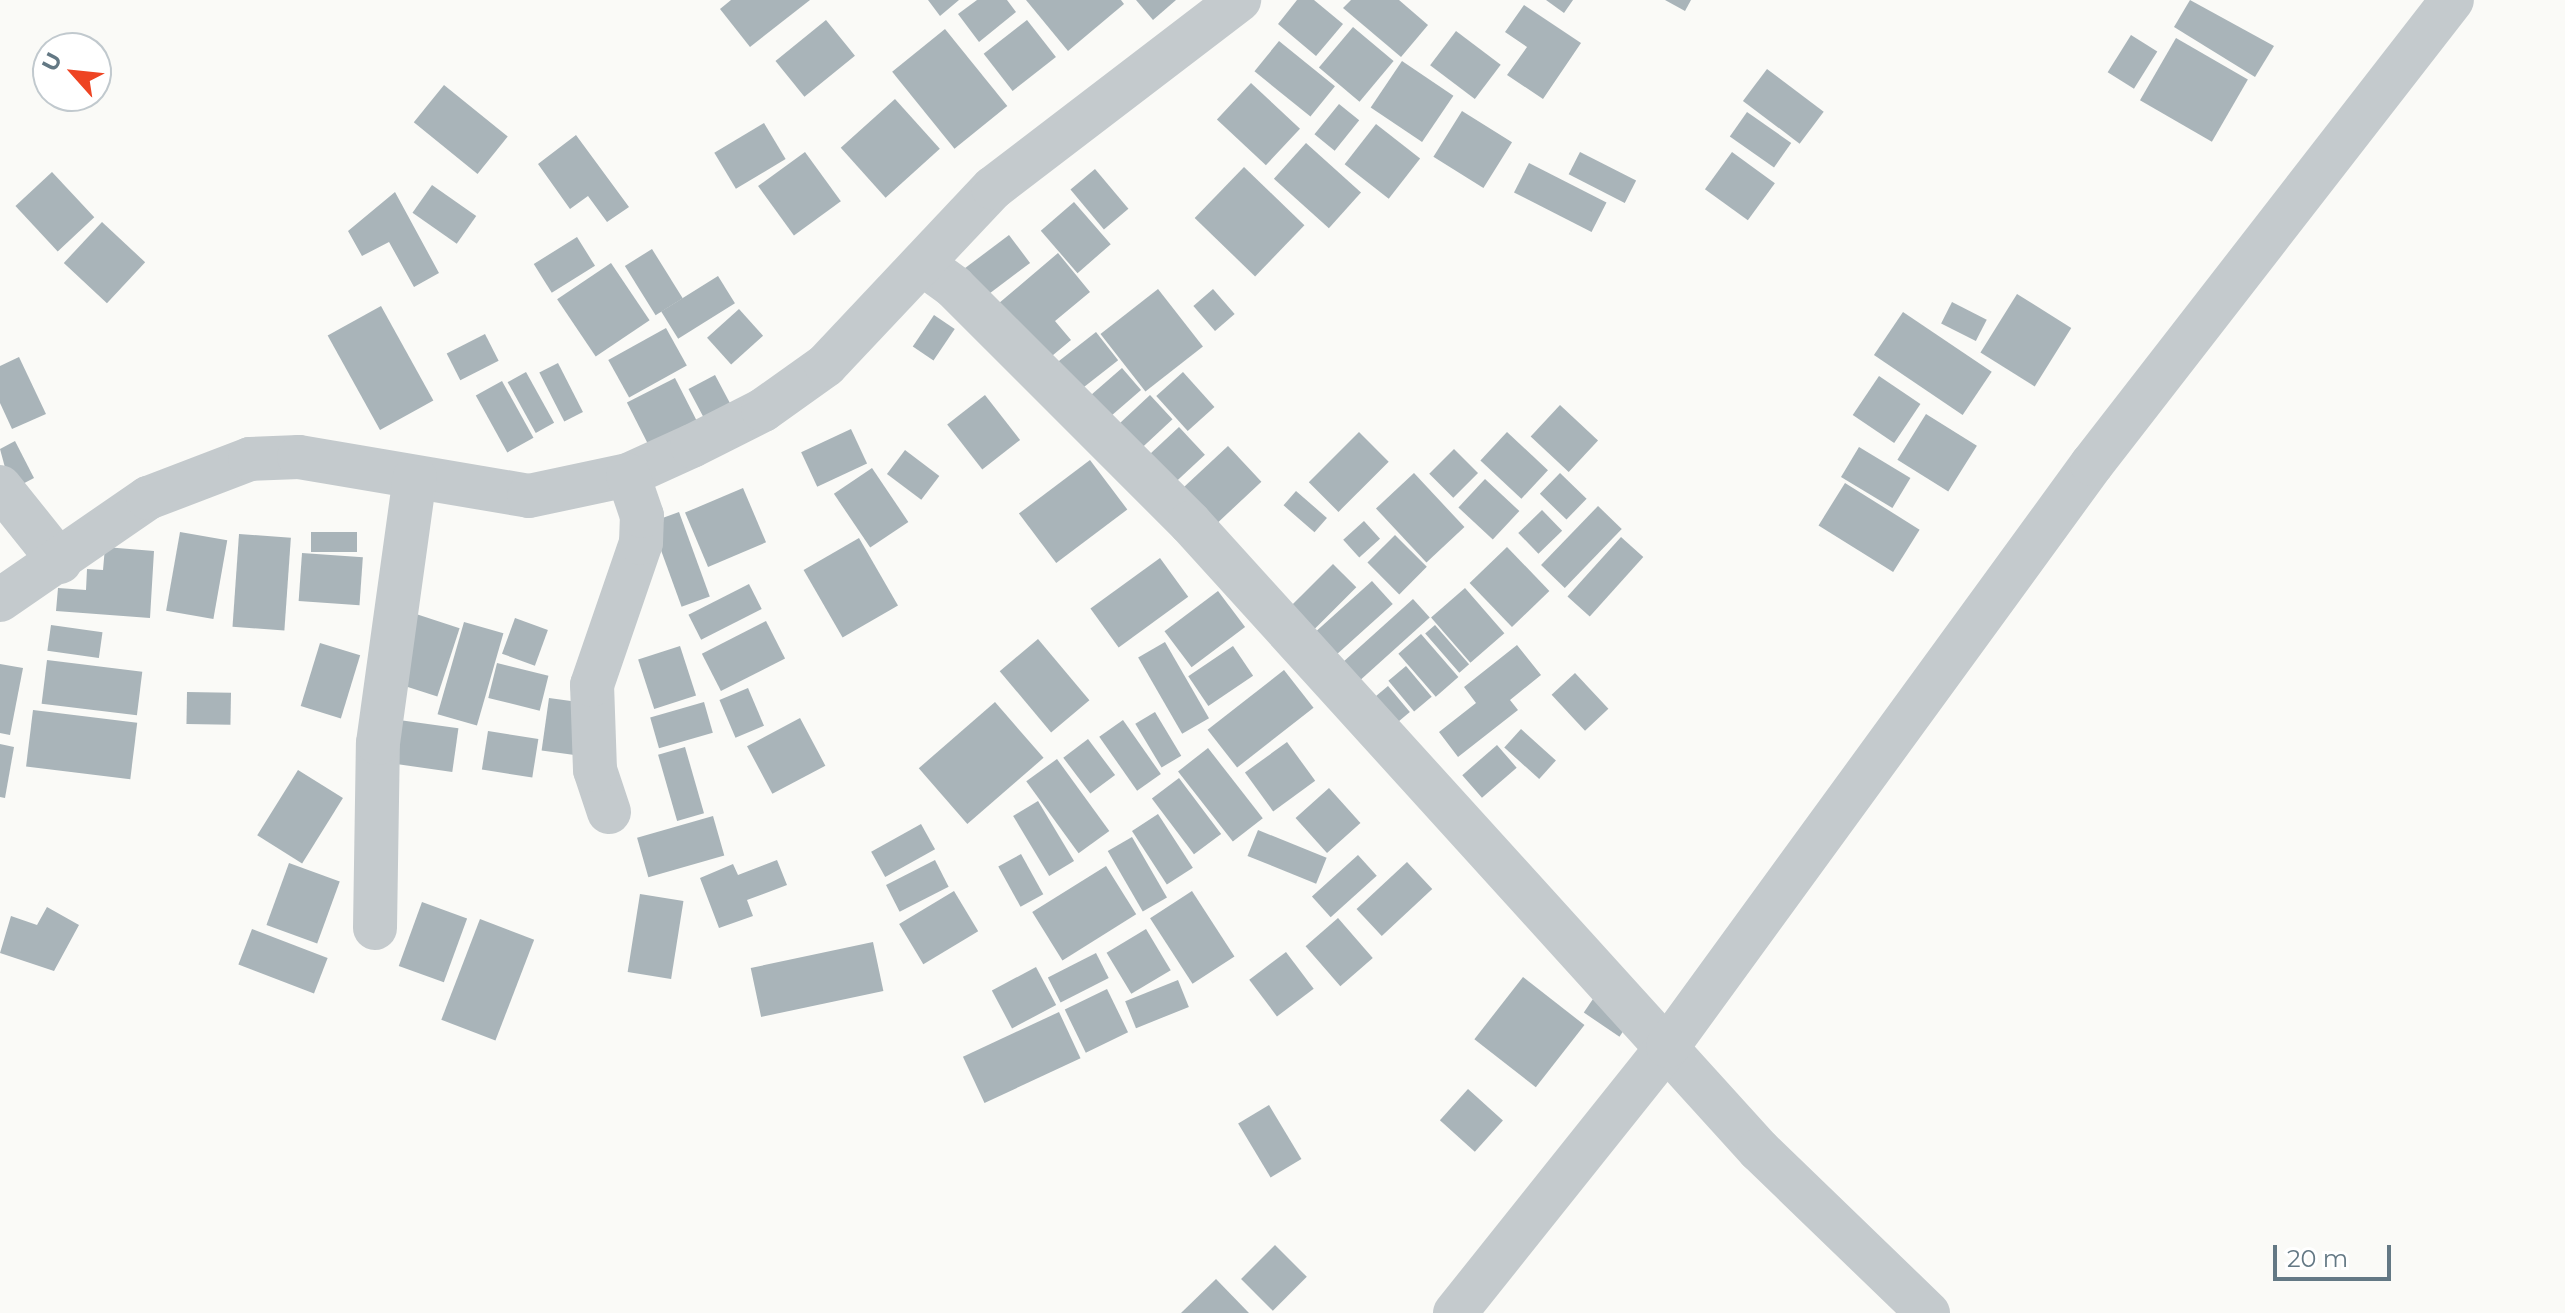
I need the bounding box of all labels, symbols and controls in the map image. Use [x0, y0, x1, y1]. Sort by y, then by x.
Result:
north arrow [32, 32, 112, 112]
text: U [36, 48, 68, 76]
scale bar [2277, 1229, 2395, 1279]
text: 20 m [2287, 1244, 2348, 1273]

